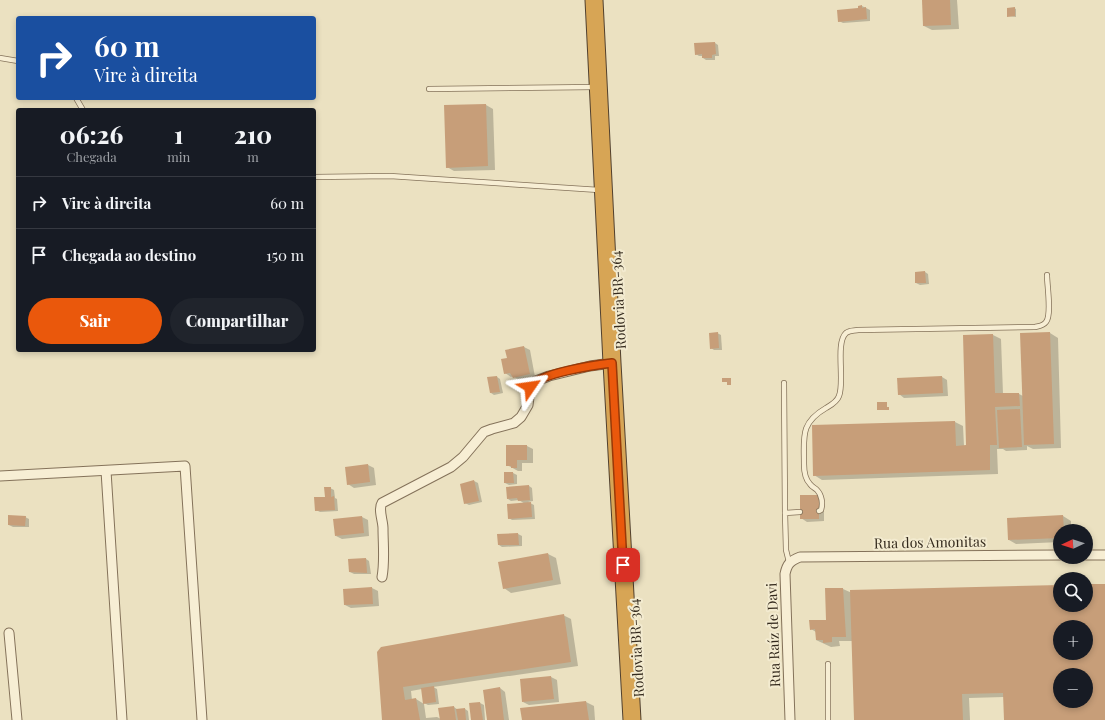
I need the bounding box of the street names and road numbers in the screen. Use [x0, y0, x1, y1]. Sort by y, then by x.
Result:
street label: Rodovia BR-364 [606, 250, 630, 350]
street label: Rua dos Amonitas [874, 532, 986, 552]
street label: Rua Raíz de Davi [762, 582, 784, 688]
street label: Rodovia BR-364 [624, 598, 648, 698]

